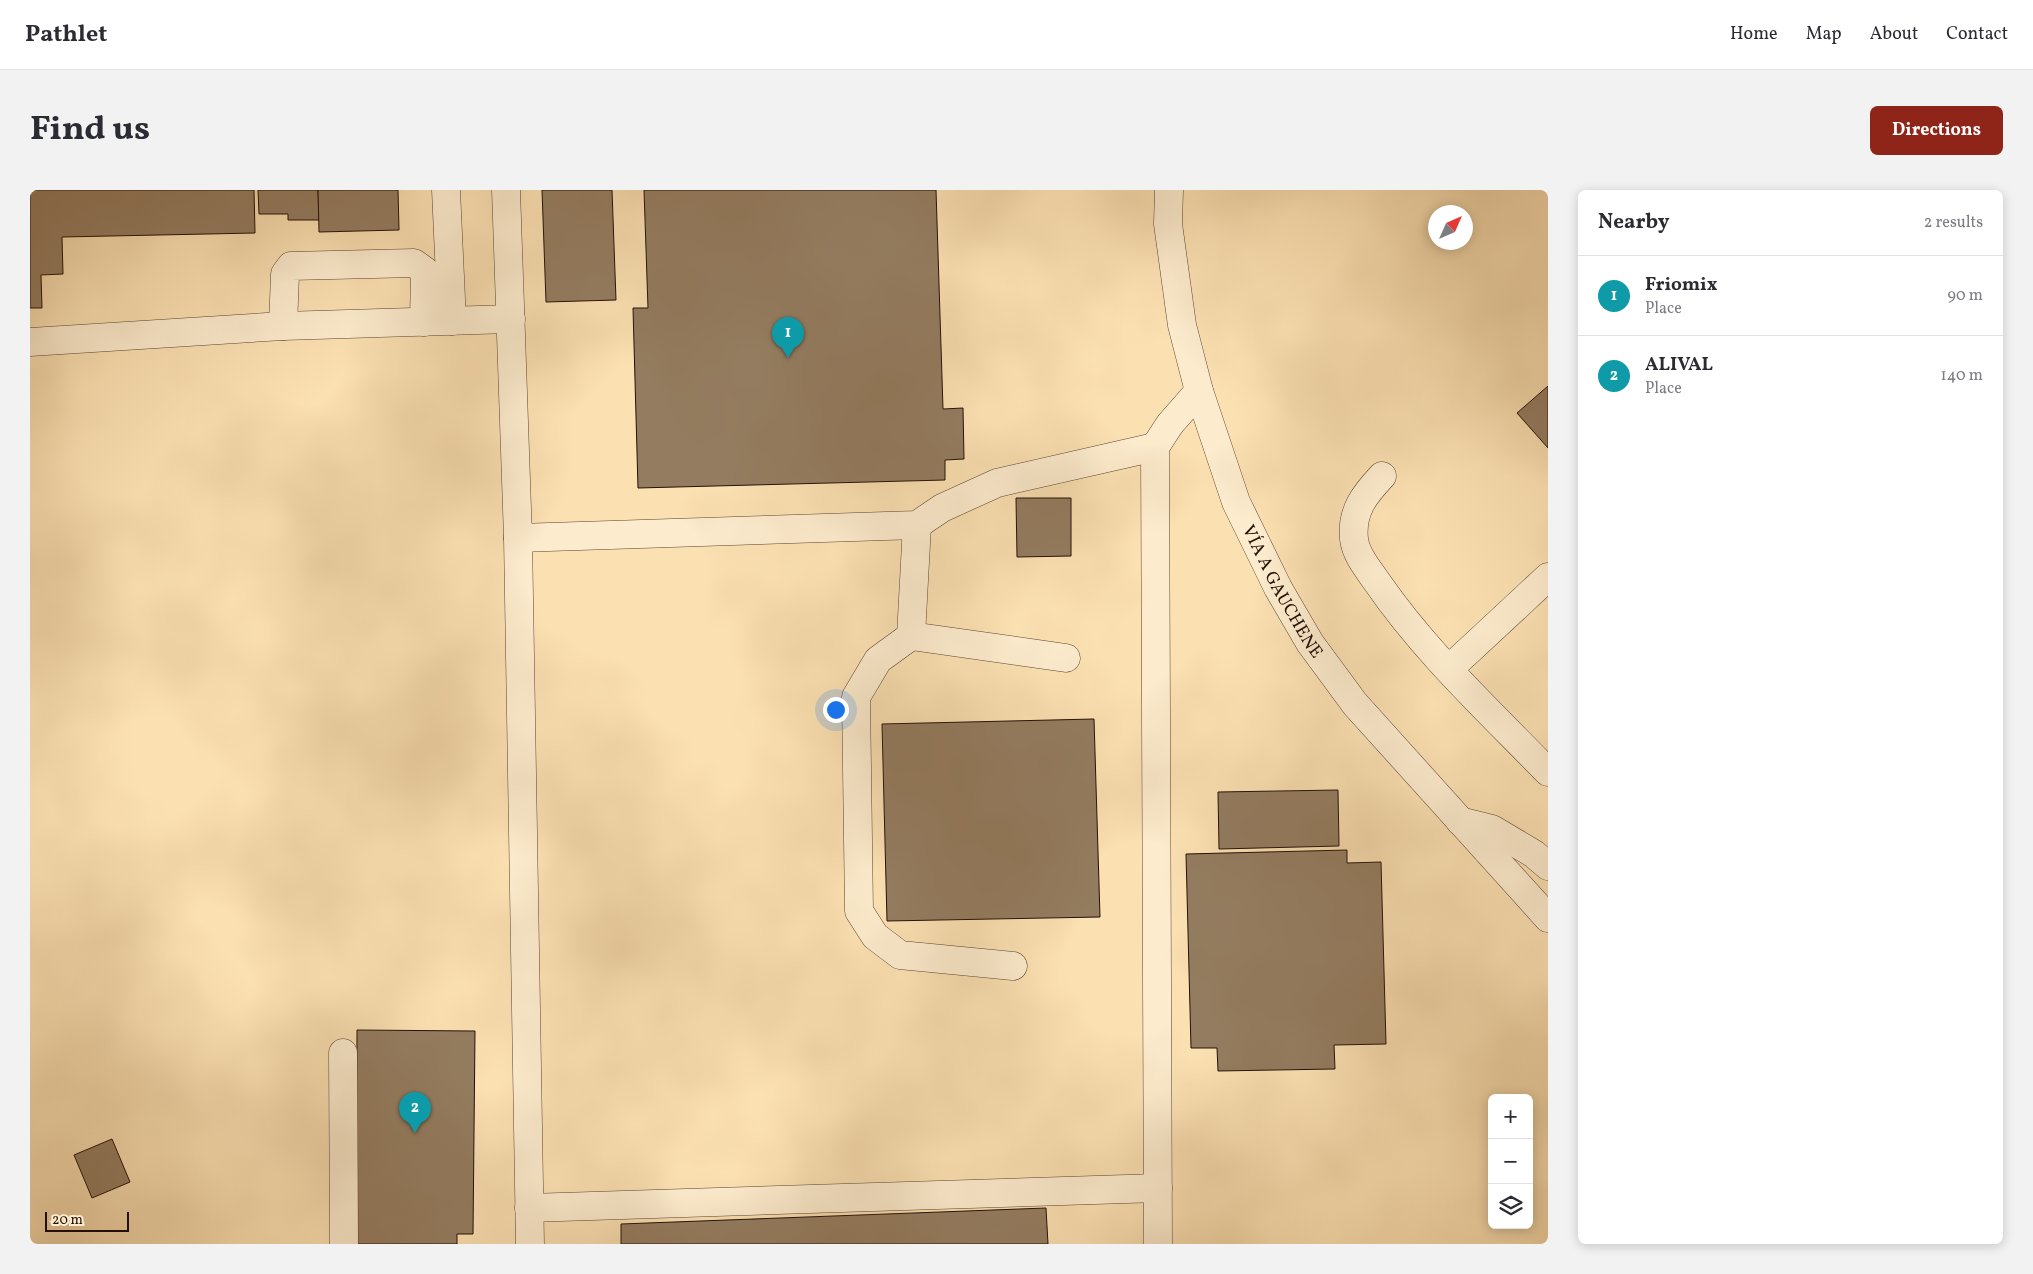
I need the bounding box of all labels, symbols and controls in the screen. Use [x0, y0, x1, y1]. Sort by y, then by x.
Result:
text: Pathlet [25, 18, 107, 52]
text: Home [1730, 22, 1778, 47]
text: Map [1806, 22, 1842, 47]
text: About [1870, 22, 1918, 47]
text: Contact [1946, 22, 2008, 47]
text: Find us [30, 106, 150, 154]
button: Directions [1870, 106, 2003, 155]
north arrow [1428, 205, 1473, 250]
text: Nearby [1598, 208, 1669, 237]
text: 2 results [1924, 212, 1983, 234]
text: Friomix [1645, 272, 1717, 298]
text: 1 [1611, 285, 1617, 307]
text: 90 m [1947, 285, 1983, 307]
text: Place [1645, 298, 1682, 320]
pin: 1 [772, 317, 804, 358]
text: ALIVAL [1645, 352, 1713, 378]
text: 2 [1610, 365, 1618, 387]
text: 140 m [1941, 365, 1983, 387]
text: Place [1645, 378, 1682, 400]
street label: VÍA A GAUCHENE [1235, 521, 1328, 664]
your location [823, 697, 849, 723]
pin: 2 [399, 1092, 431, 1133]
map controls [1488, 1094, 1533, 1229]
button: + [1488, 1094, 1533, 1139]
button: − [1488, 1139, 1533, 1184]
button: layers [1488, 1184, 1533, 1229]
scale bar [45, 1209, 129, 1232]
text: 20 m [52, 1211, 83, 1230]

